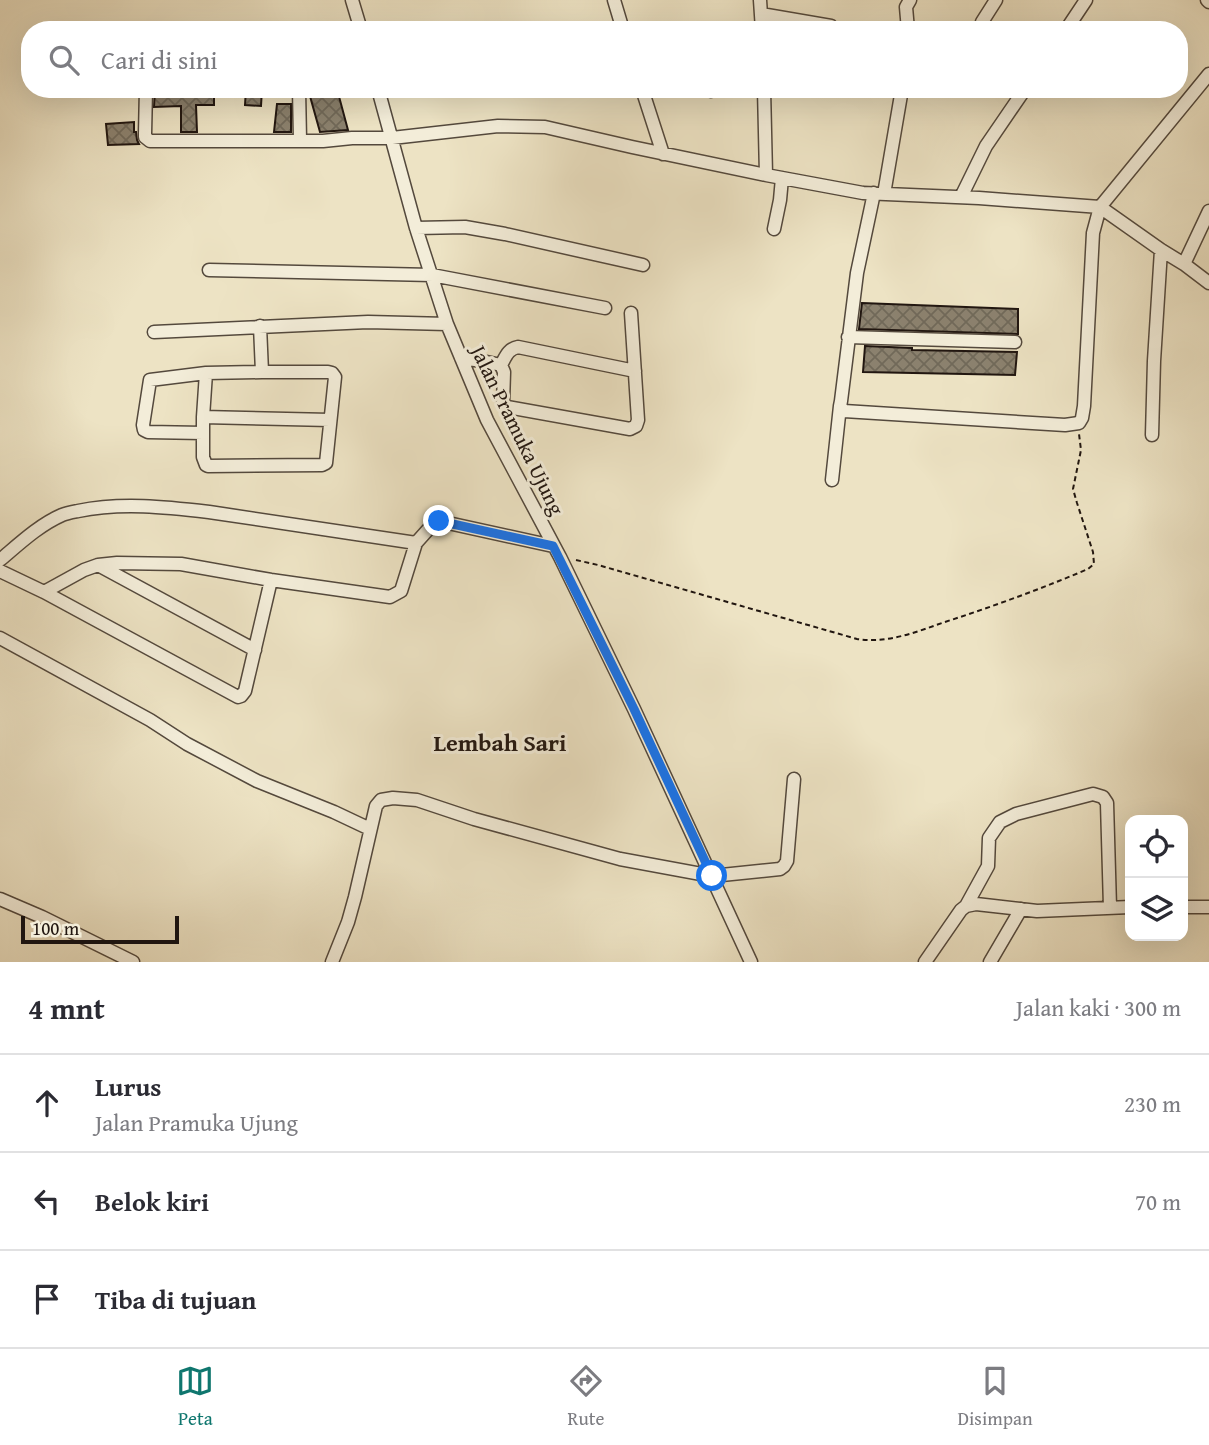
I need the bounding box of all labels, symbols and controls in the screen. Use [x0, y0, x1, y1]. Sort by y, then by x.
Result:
search box [21, 21, 1188, 98]
text: Cari di sini [101, 40, 218, 79]
icon: search [45, 41, 83, 79]
street label: Jalan Pramuka Ujung [462, 337, 573, 521]
route end [423, 505, 454, 536]
district label: Lembah Sari [433, 725, 567, 760]
map controls [1125, 815, 1188, 941]
button: locate [1125, 815, 1188, 878]
route start [696, 860, 727, 891]
button: layers [1125, 878, 1188, 941]
scale bar [21, 913, 178, 945]
text: 100 m [32, 914, 79, 942]
text: 4 mnt [28, 986, 105, 1030]
text: Jalan kaki · 300 m [1016, 991, 1181, 1024]
text: Lurus [95, 1067, 161, 1106]
icon: ahead [28, 1084, 66, 1122]
text: 230 m [1124, 1087, 1181, 1120]
text: Jalan Pramuka Ujung [95, 1106, 298, 1139]
icon: left [28, 1182, 66, 1220]
text: Belok kiri [95, 1182, 209, 1221]
text: 70 m [1135, 1185, 1181, 1218]
icon: arrive [28, 1280, 66, 1318]
text: Tiba di tujuan [95, 1280, 256, 1319]
tab: Peta [176, 1362, 214, 1432]
tab: Rute [567, 1362, 605, 1432]
tab: Disimpan [957, 1362, 1033, 1432]

